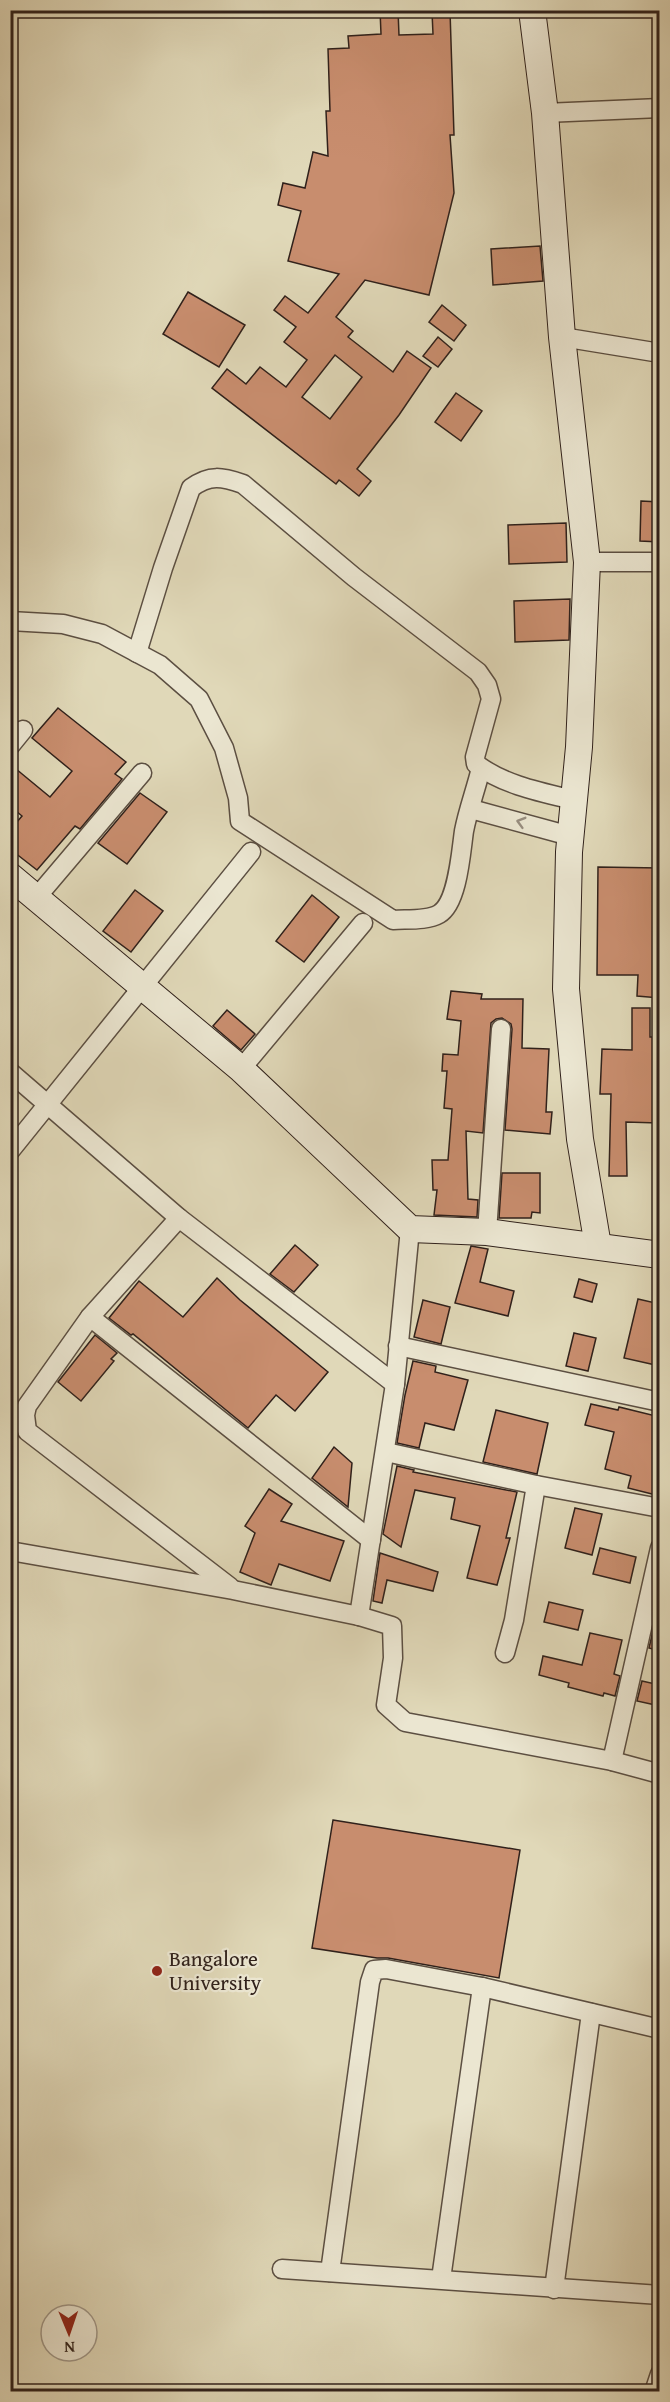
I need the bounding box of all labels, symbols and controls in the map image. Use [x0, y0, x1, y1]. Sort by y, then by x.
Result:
one-way arrow [516, 816, 526, 829]
place label: Bangalore University [169, 1943, 262, 1998]
marker: Bangalore University [150, 1964, 164, 1978]
north arrow [39, 2303, 99, 2363]
text: N [63, 2336, 75, 2360]

